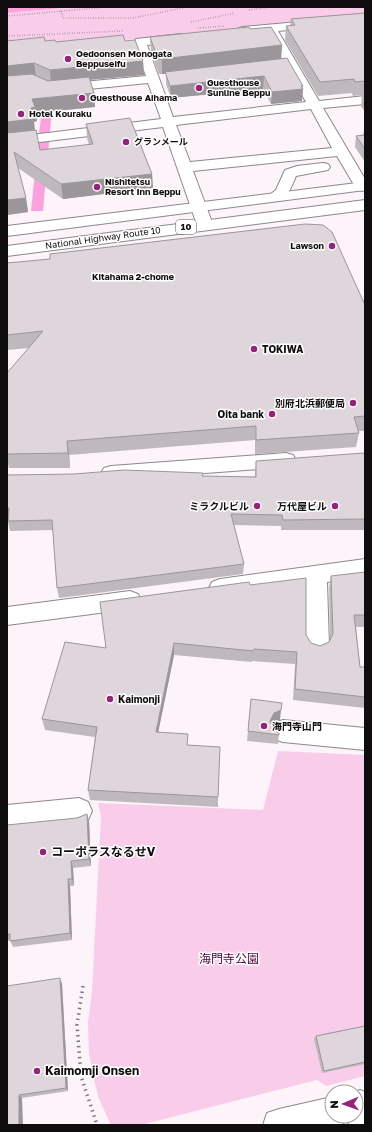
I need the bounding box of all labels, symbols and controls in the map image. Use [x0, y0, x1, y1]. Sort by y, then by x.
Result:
place label: Oedoonsen Monogata Beppuseifu [76, 48, 172, 69]
marker: Oedoonsen Monogata Beppuseifu [63, 54, 73, 64]
place label: Guesthouse Sunline Beppu [207, 77, 270, 98]
marker: Guesthouse Sunline Beppu [194, 83, 204, 93]
place label: Guesthouse Aihama [90, 92, 177, 103]
marker: Guesthouse Aihama [77, 93, 87, 103]
place label: Hotel Kouraku [29, 108, 92, 119]
marker: Hotel Kouraku [16, 109, 26, 119]
place label: グランメール [134, 136, 188, 147]
marker: グランメール [121, 137, 131, 147]
place label: Nishitetsu Resort Inn Beppu [105, 176, 181, 197]
marker: Nishitetsu Resort Inn Beppu [92, 182, 102, 192]
road number: 10 [176, 220, 196, 234]
street label: National Highway Route 10 [45, 224, 162, 251]
place label: Lawson [290, 240, 325, 251]
marker: Lawson [327, 241, 337, 251]
district label: Kitahama 2-chome [92, 271, 175, 282]
place label: TOKIWA [262, 343, 303, 355]
marker: TOKIWA [249, 344, 259, 354]
place label: 別府北浜郵便局 [275, 397, 345, 409]
marker: 別府北浜郵便局 [348, 398, 358, 408]
place label: Oita bank [217, 408, 264, 420]
marker: Oita bank [267, 409, 277, 419]
place label: ミラクルビル [189, 500, 249, 512]
place label: 万代屋ビル [277, 500, 327, 512]
marker: ミラクルビル [252, 501, 262, 511]
marker: 万代屋ビル [330, 501, 340, 511]
place label: Kaimonji [118, 693, 160, 705]
marker: Kaimonji [105, 694, 115, 704]
place label: 海門寺山門 [272, 720, 322, 732]
marker: 海門寺山門 [259, 721, 269, 731]
place label: コーポラスなるせV [51, 844, 156, 859]
marker: コーポラスなるせV [38, 847, 48, 857]
park label: 海門寺公園 [199, 951, 259, 966]
place label: Kaimomji Onsen [45, 1063, 139, 1078]
marker: Kaimomji Onsen [32, 1066, 42, 1076]
north arrow [324, 1084, 364, 1124]
text: N [327, 1100, 340, 1109]

